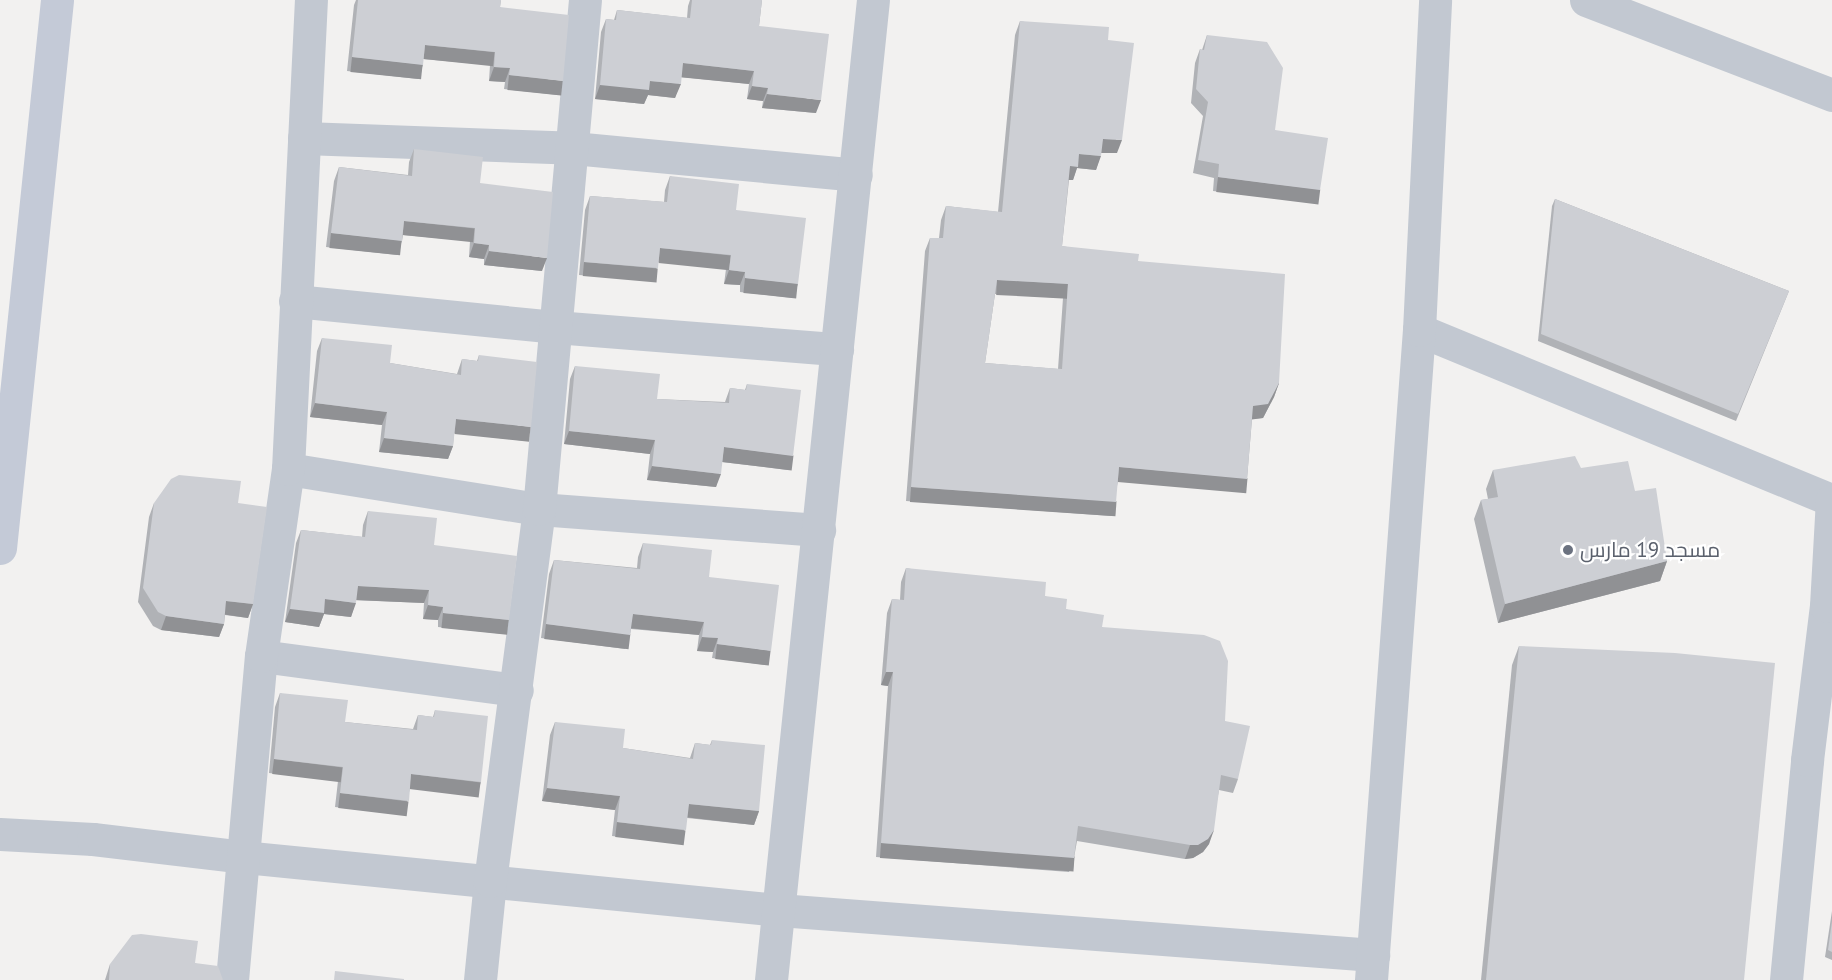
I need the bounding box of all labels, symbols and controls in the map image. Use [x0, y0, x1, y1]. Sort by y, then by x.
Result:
place label: مسجد 19 مارس [1580, 537, 1720, 563]
marker: مسجد 19 مارس [1561, 543, 1575, 557]

